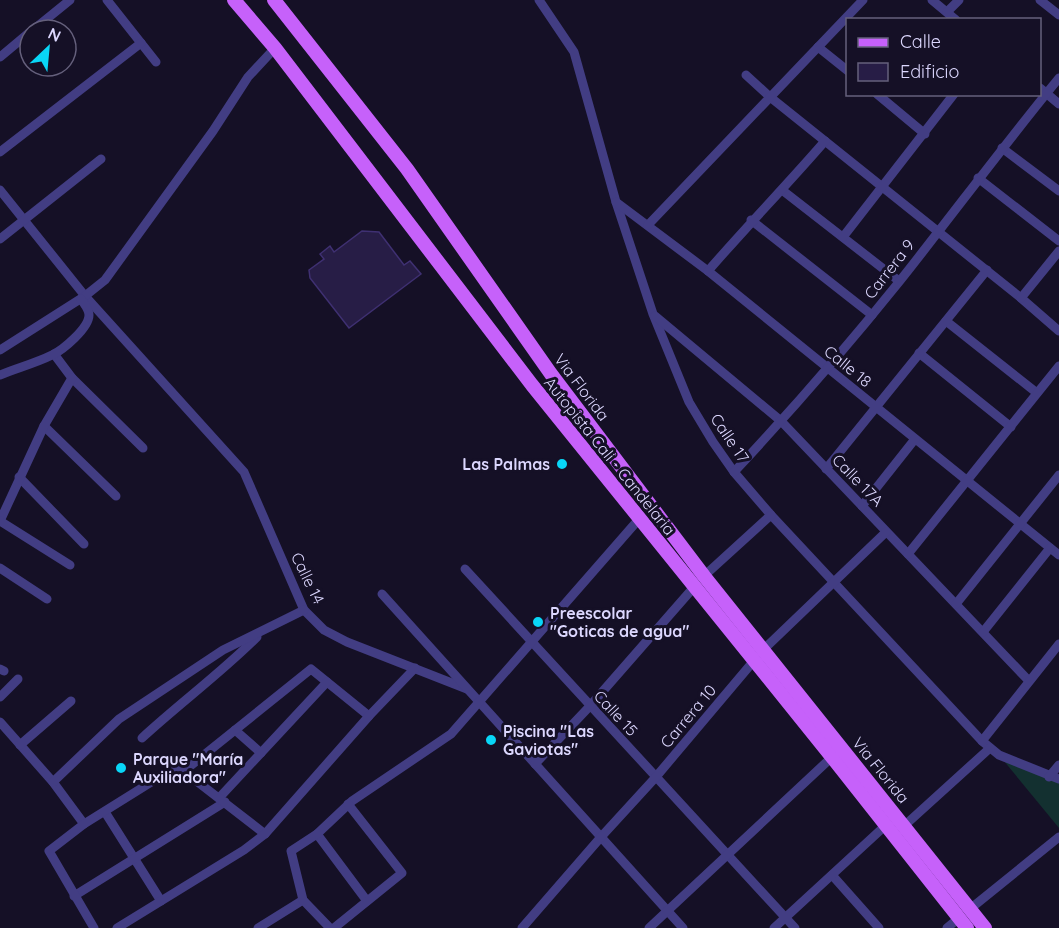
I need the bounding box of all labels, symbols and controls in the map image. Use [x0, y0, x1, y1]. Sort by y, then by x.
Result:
north arrow [18, 18, 78, 78]
legend [846, 18, 1041, 96]
text: N [45, 23, 64, 46]
text: Calle [900, 30, 941, 53]
text: Edificio [900, 60, 959, 83]
street label: Carrera 9 [860, 235, 919, 303]
street label: Calle 18 [820, 341, 876, 391]
street label: Via Florida [550, 349, 614, 425]
street label: Autopista Cali - Candelaria [540, 373, 680, 539]
street label: Calle 17 [706, 410, 754, 466]
street label: Calle 17A [828, 450, 888, 510]
place label: Las Palmas [462, 454, 550, 474]
marker: Las Palmas [555, 457, 569, 471]
street label: Calle 14 [287, 549, 329, 607]
place label: Preescolar "Goticas de agua" [550, 603, 689, 641]
marker: Preescolar "Goticas de agua" [531, 615, 545, 629]
street label: Carrera 10 [656, 680, 720, 752]
street label: Calle 15 [590, 686, 642, 740]
place label: Piscina "Las Gaviotas" [503, 721, 594, 759]
marker: Piscina "Las Gaviotas" [484, 733, 498, 747]
street label: Via Florida [848, 733, 914, 807]
place label: Parque "María Auxiliadora" [133, 749, 243, 787]
marker: Parque "María Auxiliadora" [114, 761, 128, 775]

